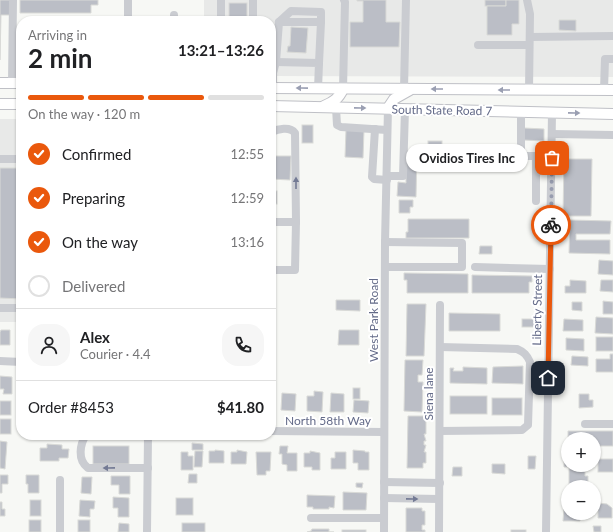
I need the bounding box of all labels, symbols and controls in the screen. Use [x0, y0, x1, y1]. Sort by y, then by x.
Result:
text: Arriving in [28, 27, 87, 43]
text: 13:21–13:26 [178, 41, 264, 59]
text: 2 min [28, 42, 92, 74]
one-way arrow [295, 85, 308, 91]
one-way arrow [430, 86, 443, 92]
one-way arrow [497, 87, 510, 93]
street label: South State Road 7 [391, 102, 493, 118]
one-way arrow [354, 105, 367, 111]
text: On the way · 120 m [28, 106, 140, 122]
one-way arrow [568, 110, 581, 116]
pin [535, 141, 569, 175]
icon: check [28, 143, 50, 165]
callout: Ovidios Tires Inc [406, 144, 528, 172]
text: Confirmed [62, 145, 131, 163]
text: 12:55 [231, 146, 264, 162]
icon: bag [541, 147, 563, 169]
text: Ovidios Tires Inc [419, 150, 515, 166]
one-way arrow [293, 176, 299, 189]
icon: check [28, 187, 50, 209]
text: Preparing [62, 189, 125, 207]
text: 12:59 [231, 190, 264, 206]
courier [531, 205, 571, 245]
icon: bike [540, 214, 562, 236]
icon: check [28, 231, 50, 253]
text: On the way [62, 233, 138, 251]
text: 13:16 [231, 234, 264, 250]
street label: Liberty Street [529, 274, 545, 346]
text: Delivered [62, 277, 125, 295]
street label: West Park Road [366, 278, 381, 362]
button: person [28, 324, 70, 366]
button: phone [222, 324, 264, 366]
text: Alex [80, 328, 110, 346]
text: Courier · 4.4 [80, 346, 151, 362]
pin [531, 361, 565, 395]
street label: Siena lane [421, 367, 436, 421]
icon: home [537, 367, 559, 389]
text: Order #8453 [28, 398, 114, 416]
text: $41.80 [217, 398, 264, 416]
street label: North 58th Way [285, 413, 372, 428]
map controls [561, 432, 601, 520]
button: + [561, 432, 601, 472]
one-way arrow [103, 465, 115, 472]
button: − [561, 480, 601, 520]
one-way arrow [406, 495, 418, 502]

